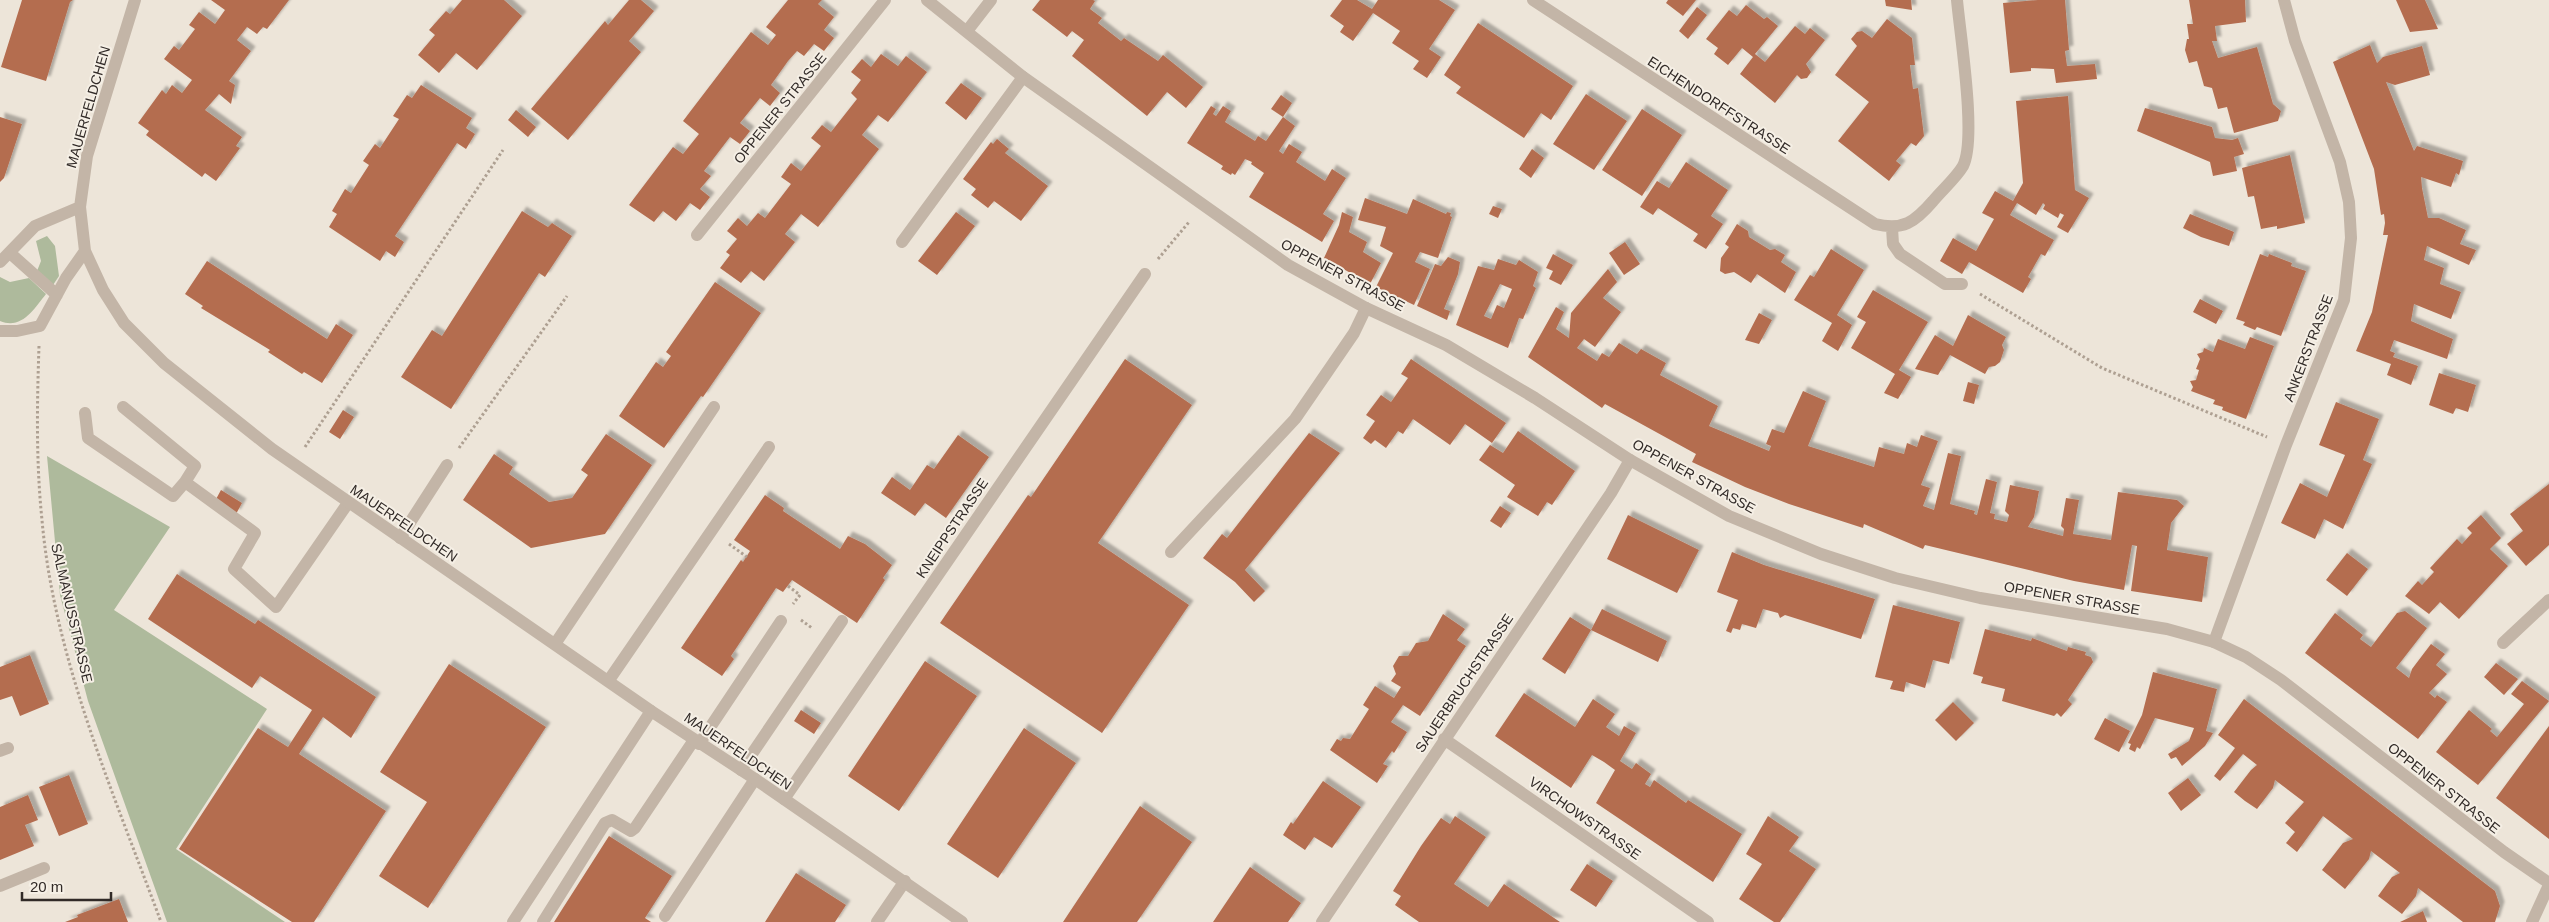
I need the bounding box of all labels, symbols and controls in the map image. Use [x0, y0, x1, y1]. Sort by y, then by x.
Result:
street label: MAUERFELDCHEN [63, 44, 113, 170]
street label: OPPENER STRASSE [730, 49, 830, 167]
street label: EICHENDORFFSTRASSE [1645, 53, 1793, 157]
street label: OPPENER STRASSE [1278, 236, 1408, 314]
street label: ANKERSTRASSE [2280, 292, 2336, 404]
street label: OPPENER STRASSE [1630, 436, 1758, 516]
street label: KNEIPPSTRASSE [913, 475, 991, 581]
street label: MAUERFELDCHEN [347, 481, 461, 565]
street label: SALMANUSSTRASSE [48, 542, 96, 684]
street label: OPPENER STRASSE [2003, 578, 2141, 618]
street label: SAUERBRUCHSTRASSE [1412, 611, 1516, 755]
street label: MAUERFELDCHEN [681, 709, 795, 793]
street label: OPPENER STRASSE [2385, 739, 2503, 837]
street label: VIRCHOWSTRASSE [1526, 773, 1644, 863]
scale bar [22, 870, 111, 902]
text: 20 m [30, 878, 63, 895]

